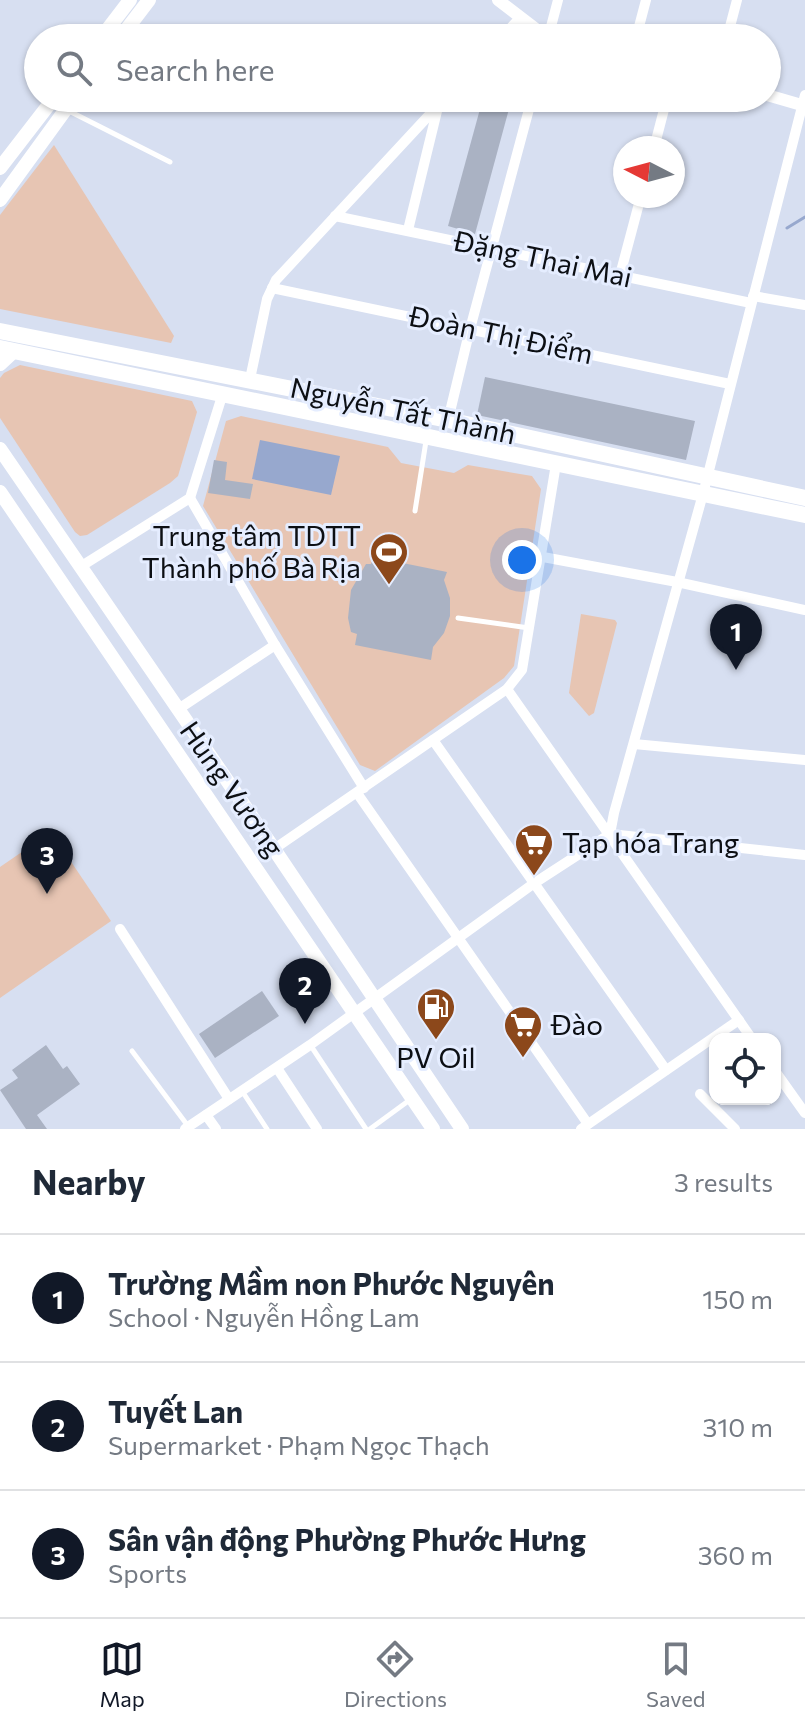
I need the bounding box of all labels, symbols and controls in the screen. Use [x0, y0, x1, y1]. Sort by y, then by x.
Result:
search box [24, 24, 781, 112]
icon: search [52, 46, 96, 90]
text: Search here [116, 50, 275, 87]
north arrow [613, 136, 685, 208]
street label: Đặng Thai Mai [450, 222, 635, 293]
street label: Đoàn Thị Điểm [405, 298, 596, 370]
street label: Nguyễn Tất Thành [287, 370, 519, 451]
place label: Trung tâm TDTT Thành phố Bà Rịa [142, 518, 361, 584]
sports icon: Trung tâm TDTT Thành phố Bà Rịa [368, 531, 410, 586]
your location [502, 540, 542, 580]
pin: 1 [710, 604, 762, 670]
street label: Hùng Vương [174, 714, 292, 863]
supermarket icon: Tạp hóa Trang [513, 822, 555, 877]
place label: Tạp hóa Trang [562, 825, 739, 859]
pin: 3 [21, 828, 73, 894]
pin: 2 [279, 958, 331, 1024]
fuel station icon: PV Oil [415, 986, 457, 1041]
supermarket icon: Đào [502, 1004, 544, 1059]
place label: Đào [550, 1007, 603, 1041]
map controls [709, 1033, 781, 1105]
button: locate [709, 1033, 781, 1105]
place label: PV Oil [396, 1040, 476, 1074]
text: Nearby [32, 1160, 146, 1202]
text: 3 results [674, 1166, 773, 1197]
text: Trường Mầm non Phước Nguyên [108, 1264, 555, 1301]
text: 1 [52, 1283, 64, 1314]
text: 150 m [702, 1283, 773, 1314]
text: School · Nguyễn Hồng Lam [108, 1301, 420, 1332]
text: Tuyết Lan [108, 1392, 243, 1429]
text: 2 [51, 1411, 65, 1442]
text: 310 m [702, 1411, 773, 1442]
text: Supermarket · Phạm Ngọc Thạch [108, 1429, 490, 1460]
text: Sân vận động Phường Phước Hưng [108, 1520, 586, 1557]
text: 3 [50, 1539, 66, 1570]
text: 360 m [698, 1539, 773, 1570]
text: Sports [108, 1557, 187, 1588]
tab: Map [100, 1637, 145, 1712]
tab: Directions [344, 1637, 447, 1712]
tab: Saved [646, 1637, 705, 1712]

